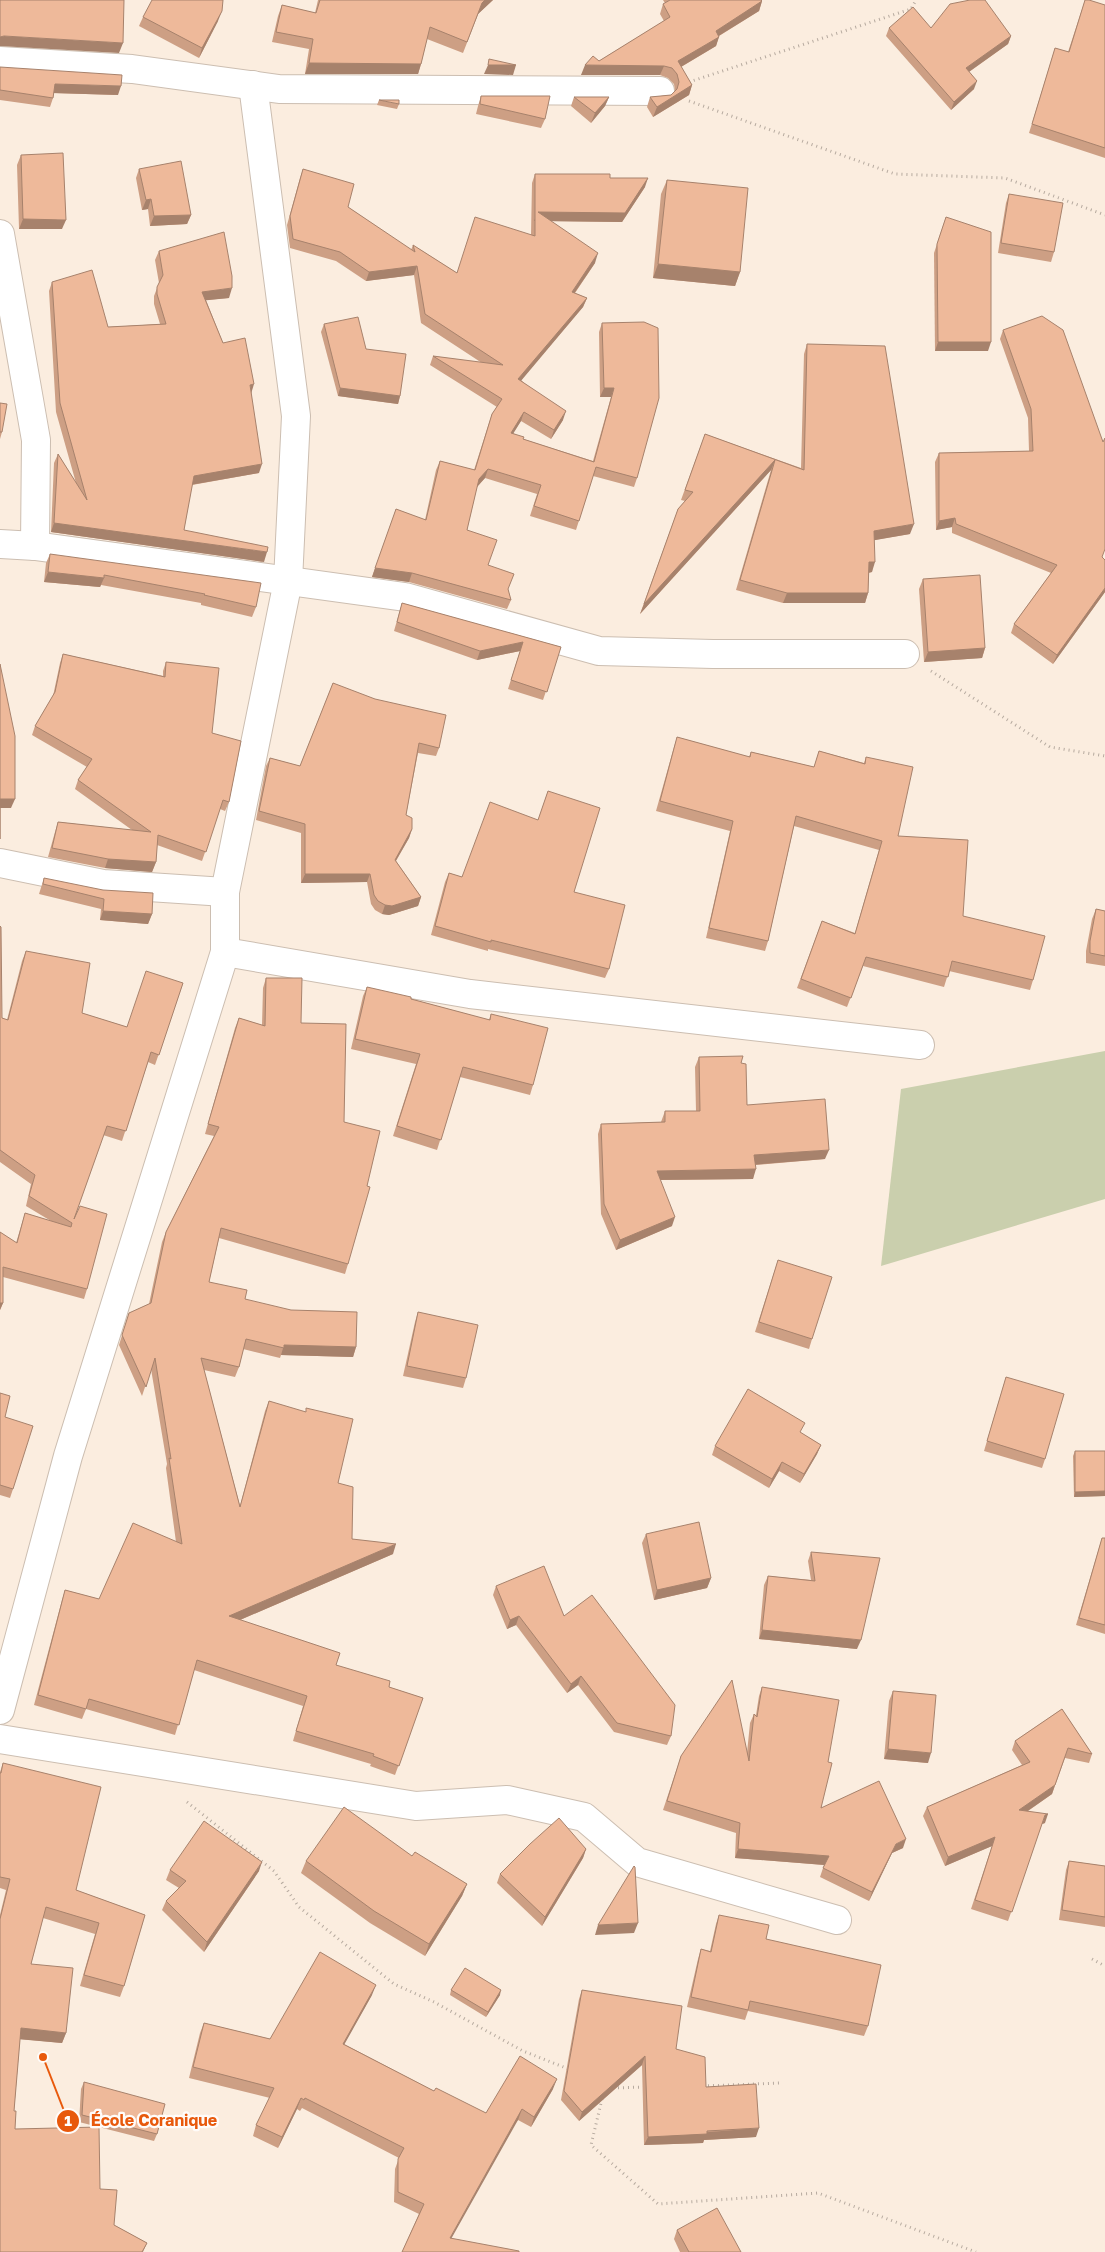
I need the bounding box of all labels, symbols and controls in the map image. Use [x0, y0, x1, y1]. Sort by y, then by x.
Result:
callout: École Coranique [56, 2105, 227, 2136]
text: École Coranique [91, 2110, 217, 2130]
text: 1 [64, 2111, 72, 2129]

